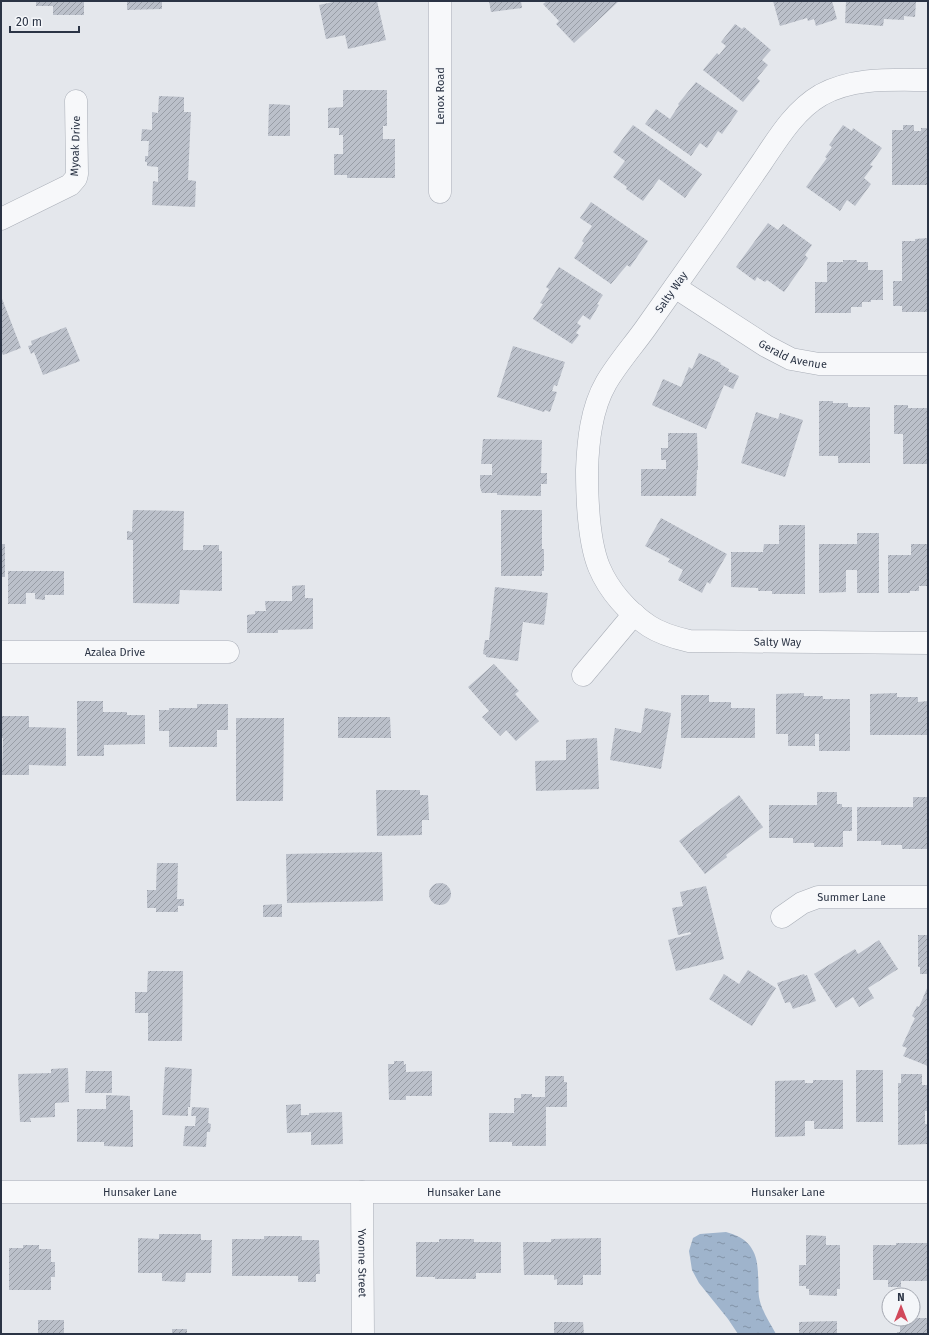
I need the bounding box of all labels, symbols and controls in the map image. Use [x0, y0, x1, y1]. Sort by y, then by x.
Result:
scale bar [10, 8, 79, 34]
text: 20 m [16, 15, 42, 29]
street label: Lenox Road [434, 67, 447, 125]
street label: Myoak Drive [68, 116, 83, 177]
street label: Salty Way [653, 269, 691, 315]
street label: Gerald Avenue [756, 337, 827, 371]
street label: Salty Way [754, 636, 802, 649]
street label: Azalea Drive [85, 646, 145, 659]
street label: Summer Lane [817, 891, 886, 904]
street label: Hunsaker Lane [103, 1186, 177, 1199]
street label: Hunsaker Lane [427, 1186, 501, 1199]
street label: Hunsaker Lane [751, 1186, 825, 1199]
street label: Yvonne Street [355, 1228, 369, 1298]
north arrow [881, 1287, 921, 1327]
text: N [897, 1291, 905, 1304]

